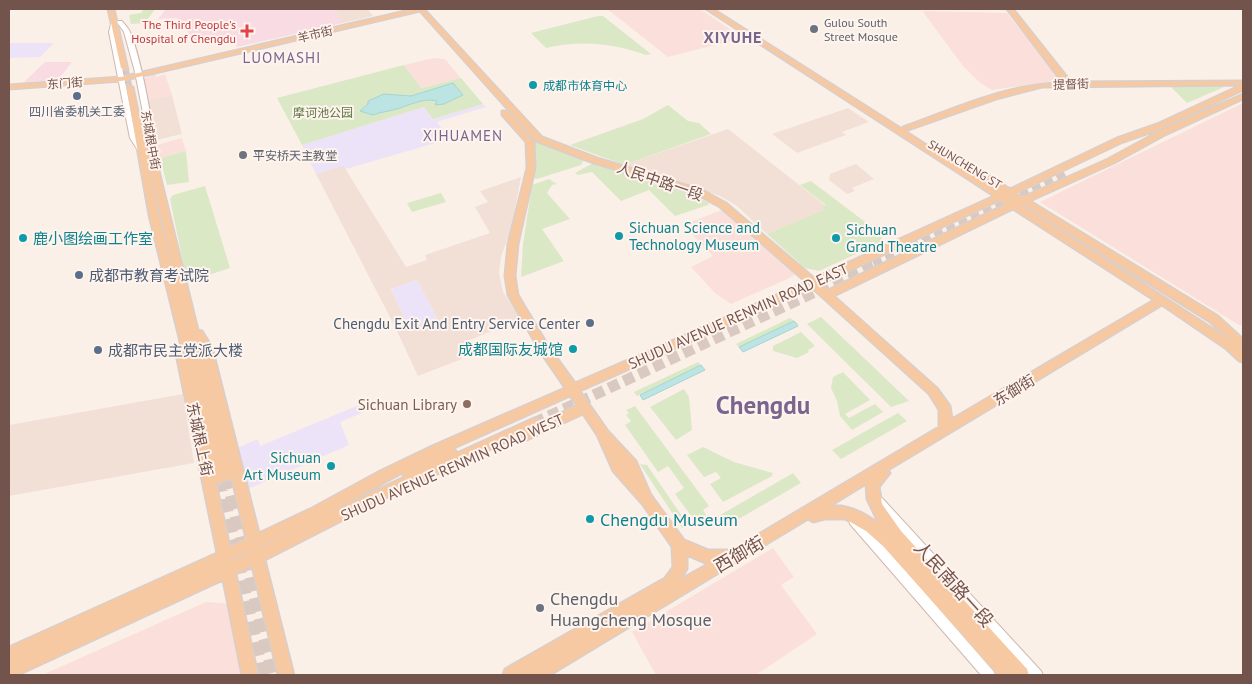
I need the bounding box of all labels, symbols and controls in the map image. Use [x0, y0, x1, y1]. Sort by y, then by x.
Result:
place label: Gulou South Street Mosque [824, 15, 898, 44]
place label: The Third People's Hospital of Chengdu [131, 17, 236, 46]
street label: 羊市街 [296, 23, 334, 45]
marker: Gulou South Street Mosque [808, 23, 820, 35]
marker: The Third People's Hospital of Chengdu [240, 24, 254, 38]
district label: XIYUHE [704, 27, 762, 47]
district label: LUOMASHI [243, 48, 321, 67]
street label: 东门街 [47, 74, 83, 92]
street label: 提督街 [1053, 76, 1089, 92]
place label: 成都市体育中心 [543, 78, 627, 93]
marker: 成都市体育中心 [527, 79, 539, 91]
marker: 四川省委机关工委 [71, 90, 83, 102]
place label: 四川省委机关工委 [29, 104, 125, 119]
park label: 摩诃池公园 [293, 105, 353, 120]
street label: 东城根中街 [138, 109, 164, 171]
district label: XIHUAMEN [423, 126, 503, 145]
street label: SHUNCHENG ST [925, 136, 1005, 192]
place label: 平安桥天主教堂 [253, 148, 337, 163]
marker: 平安桥天主教堂 [237, 149, 249, 161]
street label: 人民中路一段 [614, 157, 706, 205]
place label: Sichuan Science and Technology Museum [629, 218, 760, 254]
place label: Sichuan Grand Theatre [846, 220, 937, 256]
place label: 鹿小图绘画工作室 [33, 229, 153, 248]
marker: Sichuan Science and Technology Museum [613, 230, 625, 242]
marker: 鹿小图绘画工作室 [17, 232, 29, 244]
marker: Sichuan Grand Theatre [830, 232, 842, 244]
street label: SHUDU AVENUE RENMIN ROAD EAST [625, 258, 852, 373]
place label: 成都市教育考试院 [89, 266, 209, 285]
marker: 成都市教育考试院 [73, 269, 85, 281]
place label: Chengdu Exit And Entry Service Center [333, 314, 580, 333]
marker: Chengdu Exit And Entry Service Center [584, 317, 596, 329]
place label: 成都国际友城馆 [458, 340, 563, 359]
place label: 成都市民主党派大楼 [108, 341, 243, 360]
marker: 成都国际友城馆 [567, 343, 579, 355]
marker: 成都市民主党派大楼 [92, 344, 104, 356]
street label: 东御街 [990, 370, 1038, 410]
district label: Chengdu [716, 389, 810, 421]
place label: Sichuan Library [358, 395, 457, 414]
marker: Sichuan Library [461, 398, 473, 410]
street label: 东城根上街 [183, 400, 217, 478]
street label: SHUDU AVENUE RENMIN ROAD WEST [338, 409, 567, 525]
place label: Sichuan Art Museum [243, 448, 321, 484]
marker: Sichuan Art Museum [325, 460, 337, 472]
place label: Chengdu Museum [600, 508, 738, 531]
marker: Chengdu Museum [584, 513, 596, 525]
street label: 西御街 [710, 531, 768, 577]
street label: 人民南路一段 [909, 536, 999, 632]
place label: Chengdu Huangcheng Mosque [550, 587, 712, 631]
marker: Chengdu Huangcheng Mosque [534, 602, 546, 614]

